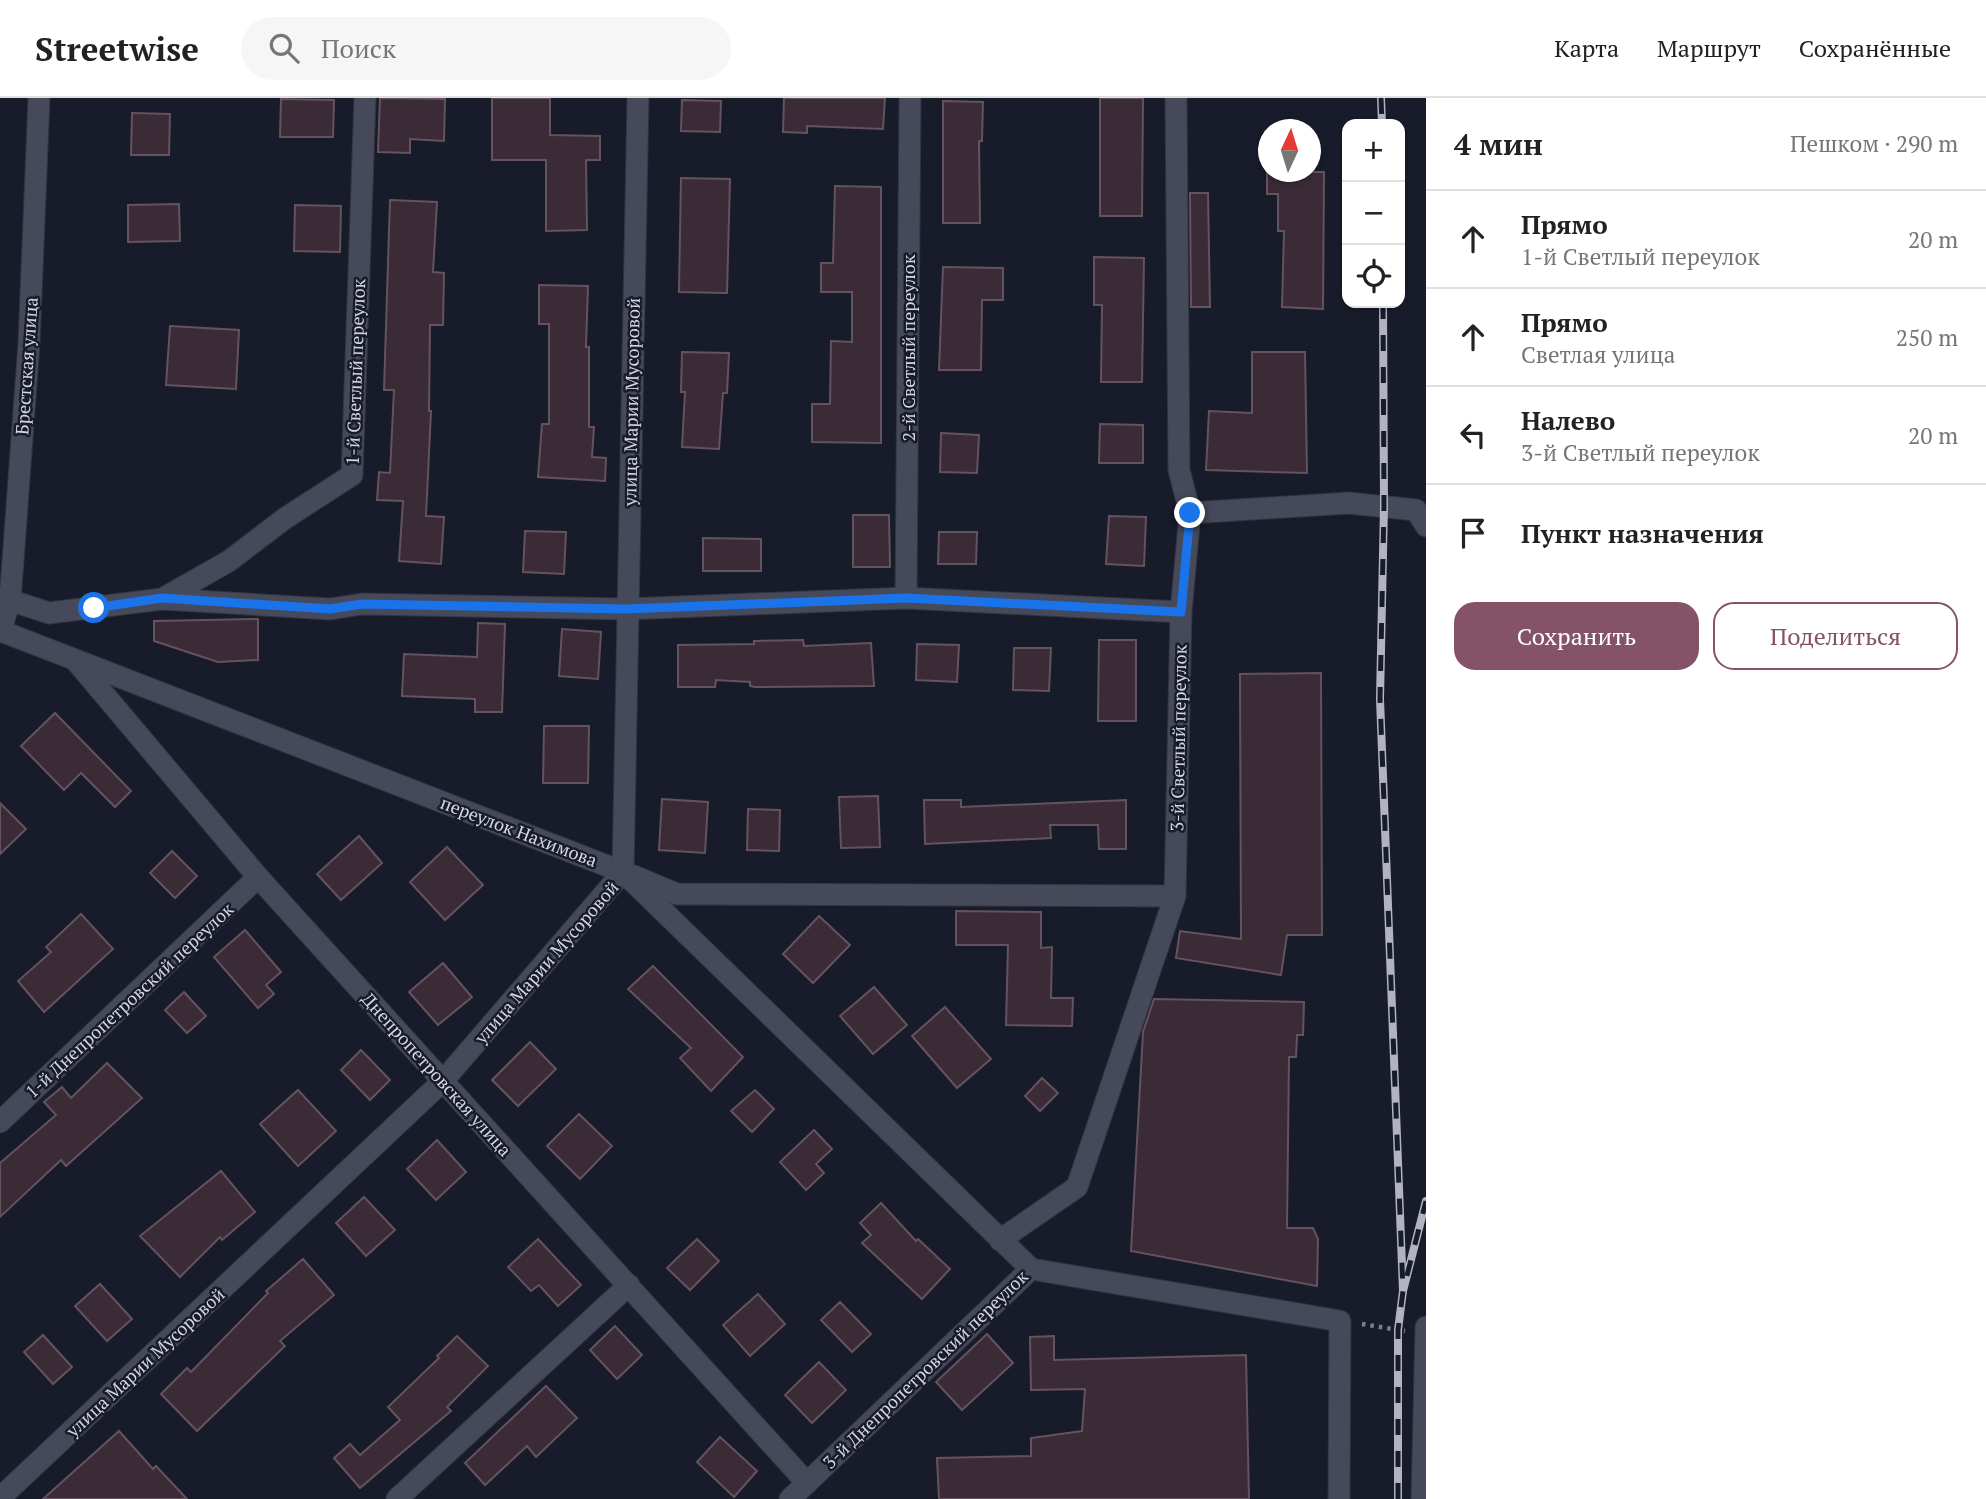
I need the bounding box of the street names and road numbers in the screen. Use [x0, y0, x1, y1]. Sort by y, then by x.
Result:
street label: 2-й Светлый переулок [896, 254, 920, 441]
street label: 1-й Светлый переулок [340, 278, 370, 466]
street label: Брестская улица [9, 296, 43, 436]
street label: улица Марии Мусоровой [617, 298, 645, 507]
street label: 3-й Светлый переулок [1164, 644, 1192, 832]
street label: переулок Нахимова [437, 790, 601, 872]
street label: улица Марии Мусоровой [468, 875, 623, 1049]
street label: 1-й Днепропетровский переулок [20, 897, 238, 1103]
street label: Днепропетровская улица [357, 987, 517, 1161]
street label: 3-й Днепропетровский переулок [817, 1264, 1033, 1474]
street label: улица Марии Мусоровой [60, 1282, 229, 1443]

